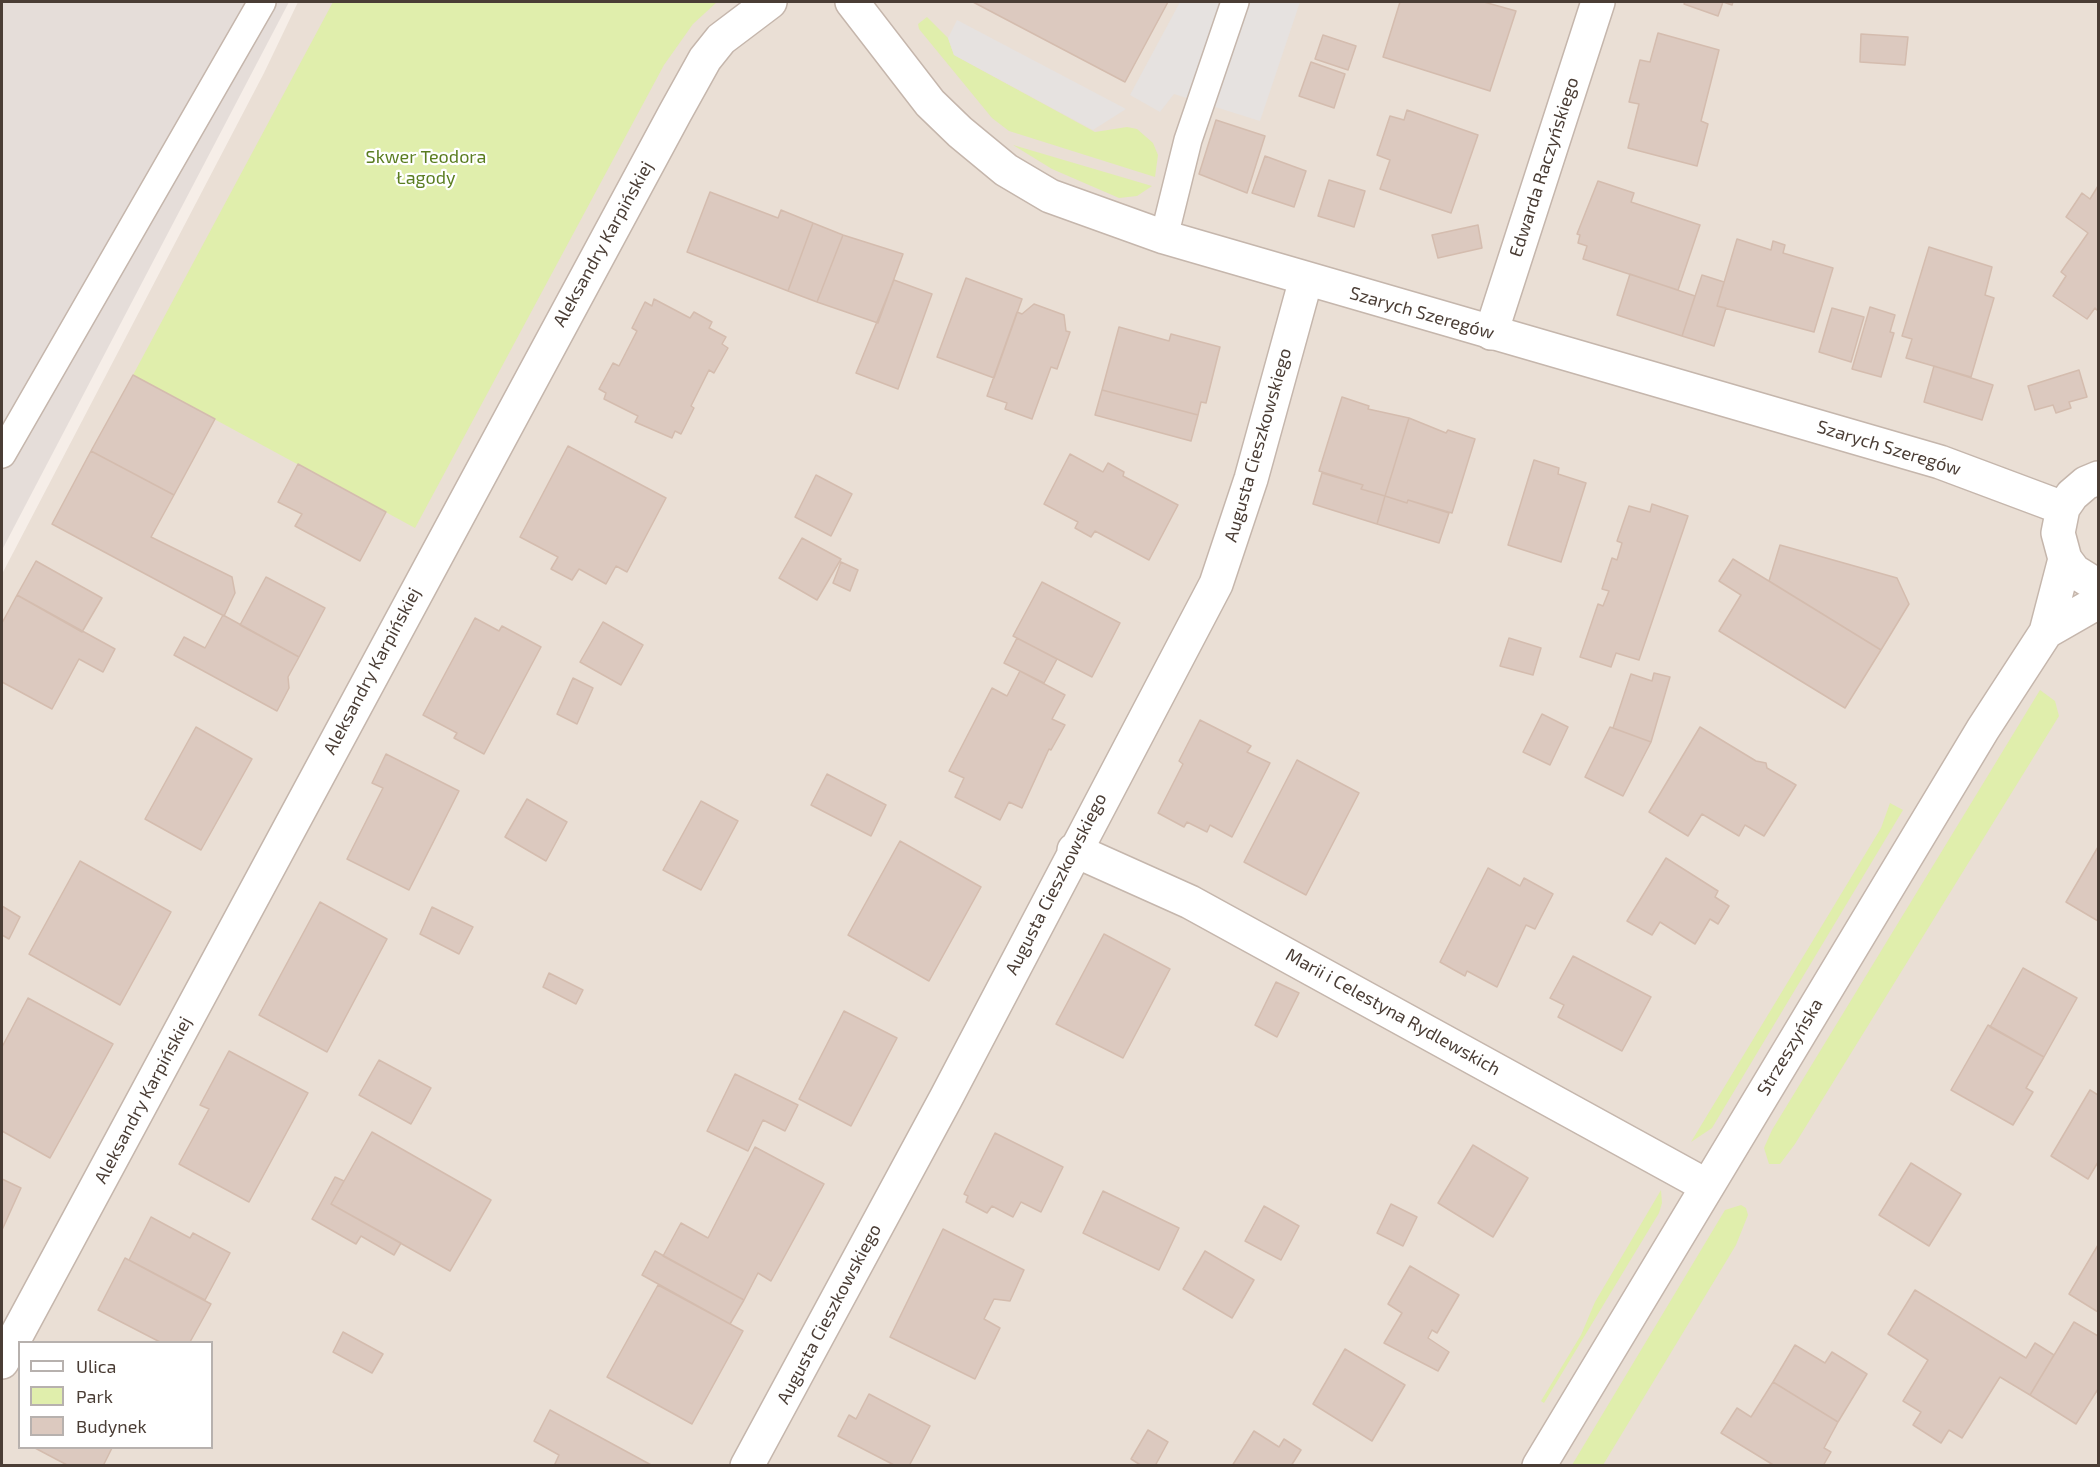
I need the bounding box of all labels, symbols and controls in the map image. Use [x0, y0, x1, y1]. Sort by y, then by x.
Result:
street label: Edwarda Raczyńskiego [1505, 74, 1583, 260]
park label: Skwer Teodora Łagody [366, 146, 486, 188]
street label: Aleksandry Karpińskiej [548, 157, 658, 331]
street label: Szarych Szeregów [1347, 282, 1497, 344]
street label: Augusta Cieszkowskiego [1220, 345, 1296, 545]
street label: Szarych Szeregów [1814, 416, 1964, 480]
street label: Aleksandry Karpińskiej [319, 584, 425, 758]
street label: Augusta Cieszkowskiego [1001, 790, 1111, 978]
street label: Marii i Celestyna Rydlewskich [1282, 944, 1504, 1080]
street label: Strzeszyńska [1753, 995, 1827, 1099]
street label: Aleksandry Karpińskiej [90, 1013, 196, 1187]
street label: Augusta Cieszkowskiego [772, 1220, 886, 1408]
legend [18, 1341, 213, 1449]
text: Ulica [76, 1355, 116, 1377]
text: Park [76, 1385, 113, 1407]
text: Budynek [76, 1415, 147, 1437]

